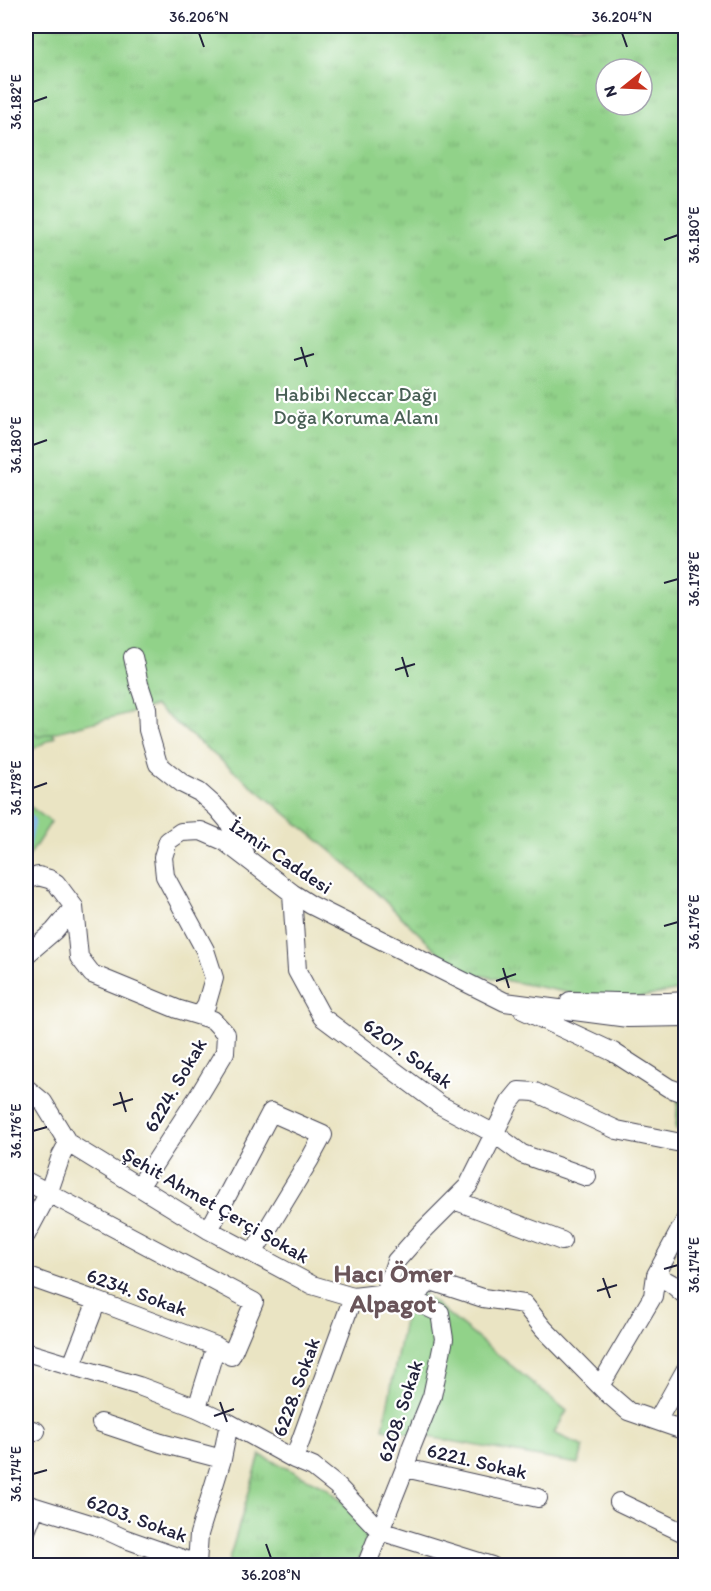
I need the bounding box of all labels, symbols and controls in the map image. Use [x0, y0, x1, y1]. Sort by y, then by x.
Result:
text: 36.206°N [169, 8, 229, 26]
text: 36.204°N [592, 8, 652, 26]
north arrow [594, 57, 654, 117]
text: 36.182°E [7, 74, 25, 130]
text: N [600, 83, 621, 100]
text: 36.180°E [685, 207, 703, 263]
park label: Habibi Neccar Dağı Doğa Koruma Alanı [273, 382, 439, 429]
text: 36.180°E [7, 417, 25, 473]
text: 36.178°E [685, 551, 703, 607]
text: 36.178°E [7, 760, 25, 816]
street label: İzmir Caddesi [225, 813, 337, 899]
text: 36.176°E [685, 895, 703, 949]
street label: 6207. Sokak [359, 1013, 457, 1093]
street label: 6224. Sokak [138, 1034, 212, 1136]
text: 36.176°E [7, 1104, 25, 1158]
street label: Şehit Ahmet Çerçi Sokak [118, 1142, 314, 1268]
text: 36.174°E [685, 1237, 703, 1293]
district label: Hacı Ömer Alpagot [333, 1257, 454, 1319]
street label: 6234. Sokak [83, 1263, 191, 1321]
street label: 6228. Sokak [267, 1334, 325, 1440]
street label: 6208. Sokak [372, 1357, 428, 1465]
street label: 6221. Sokak [425, 1438, 529, 1484]
text: 36.174°E [7, 1446, 25, 1502]
street label: 6203. Sokak [83, 1489, 191, 1547]
text: 36.208°N [241, 1566, 301, 1584]

